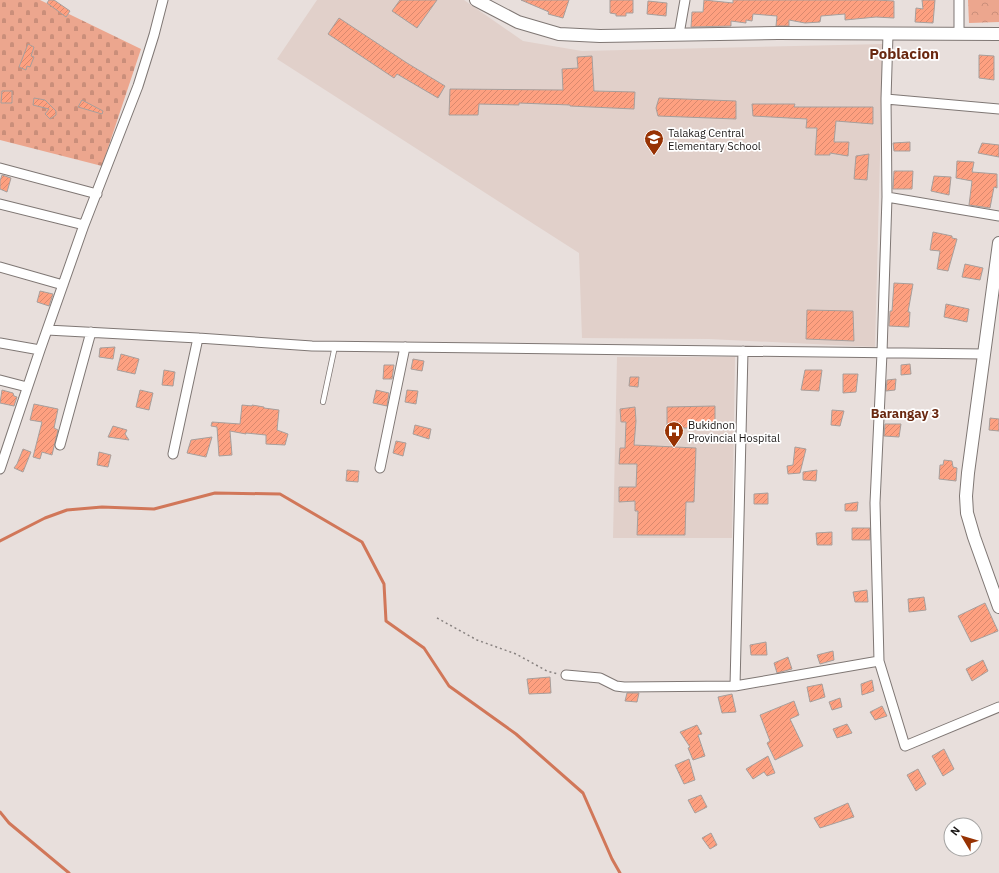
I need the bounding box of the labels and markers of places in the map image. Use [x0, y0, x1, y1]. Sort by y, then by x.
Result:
place label: Talakag Central Elementary School [668, 126, 761, 153]
school or university icon: Talakag Central Elementary School [643, 128, 665, 156]
place label: Bukidnon Provincial Hospital [688, 418, 780, 445]
hospital icon: Bukidnon Provincial Hospital [663, 420, 685, 448]

